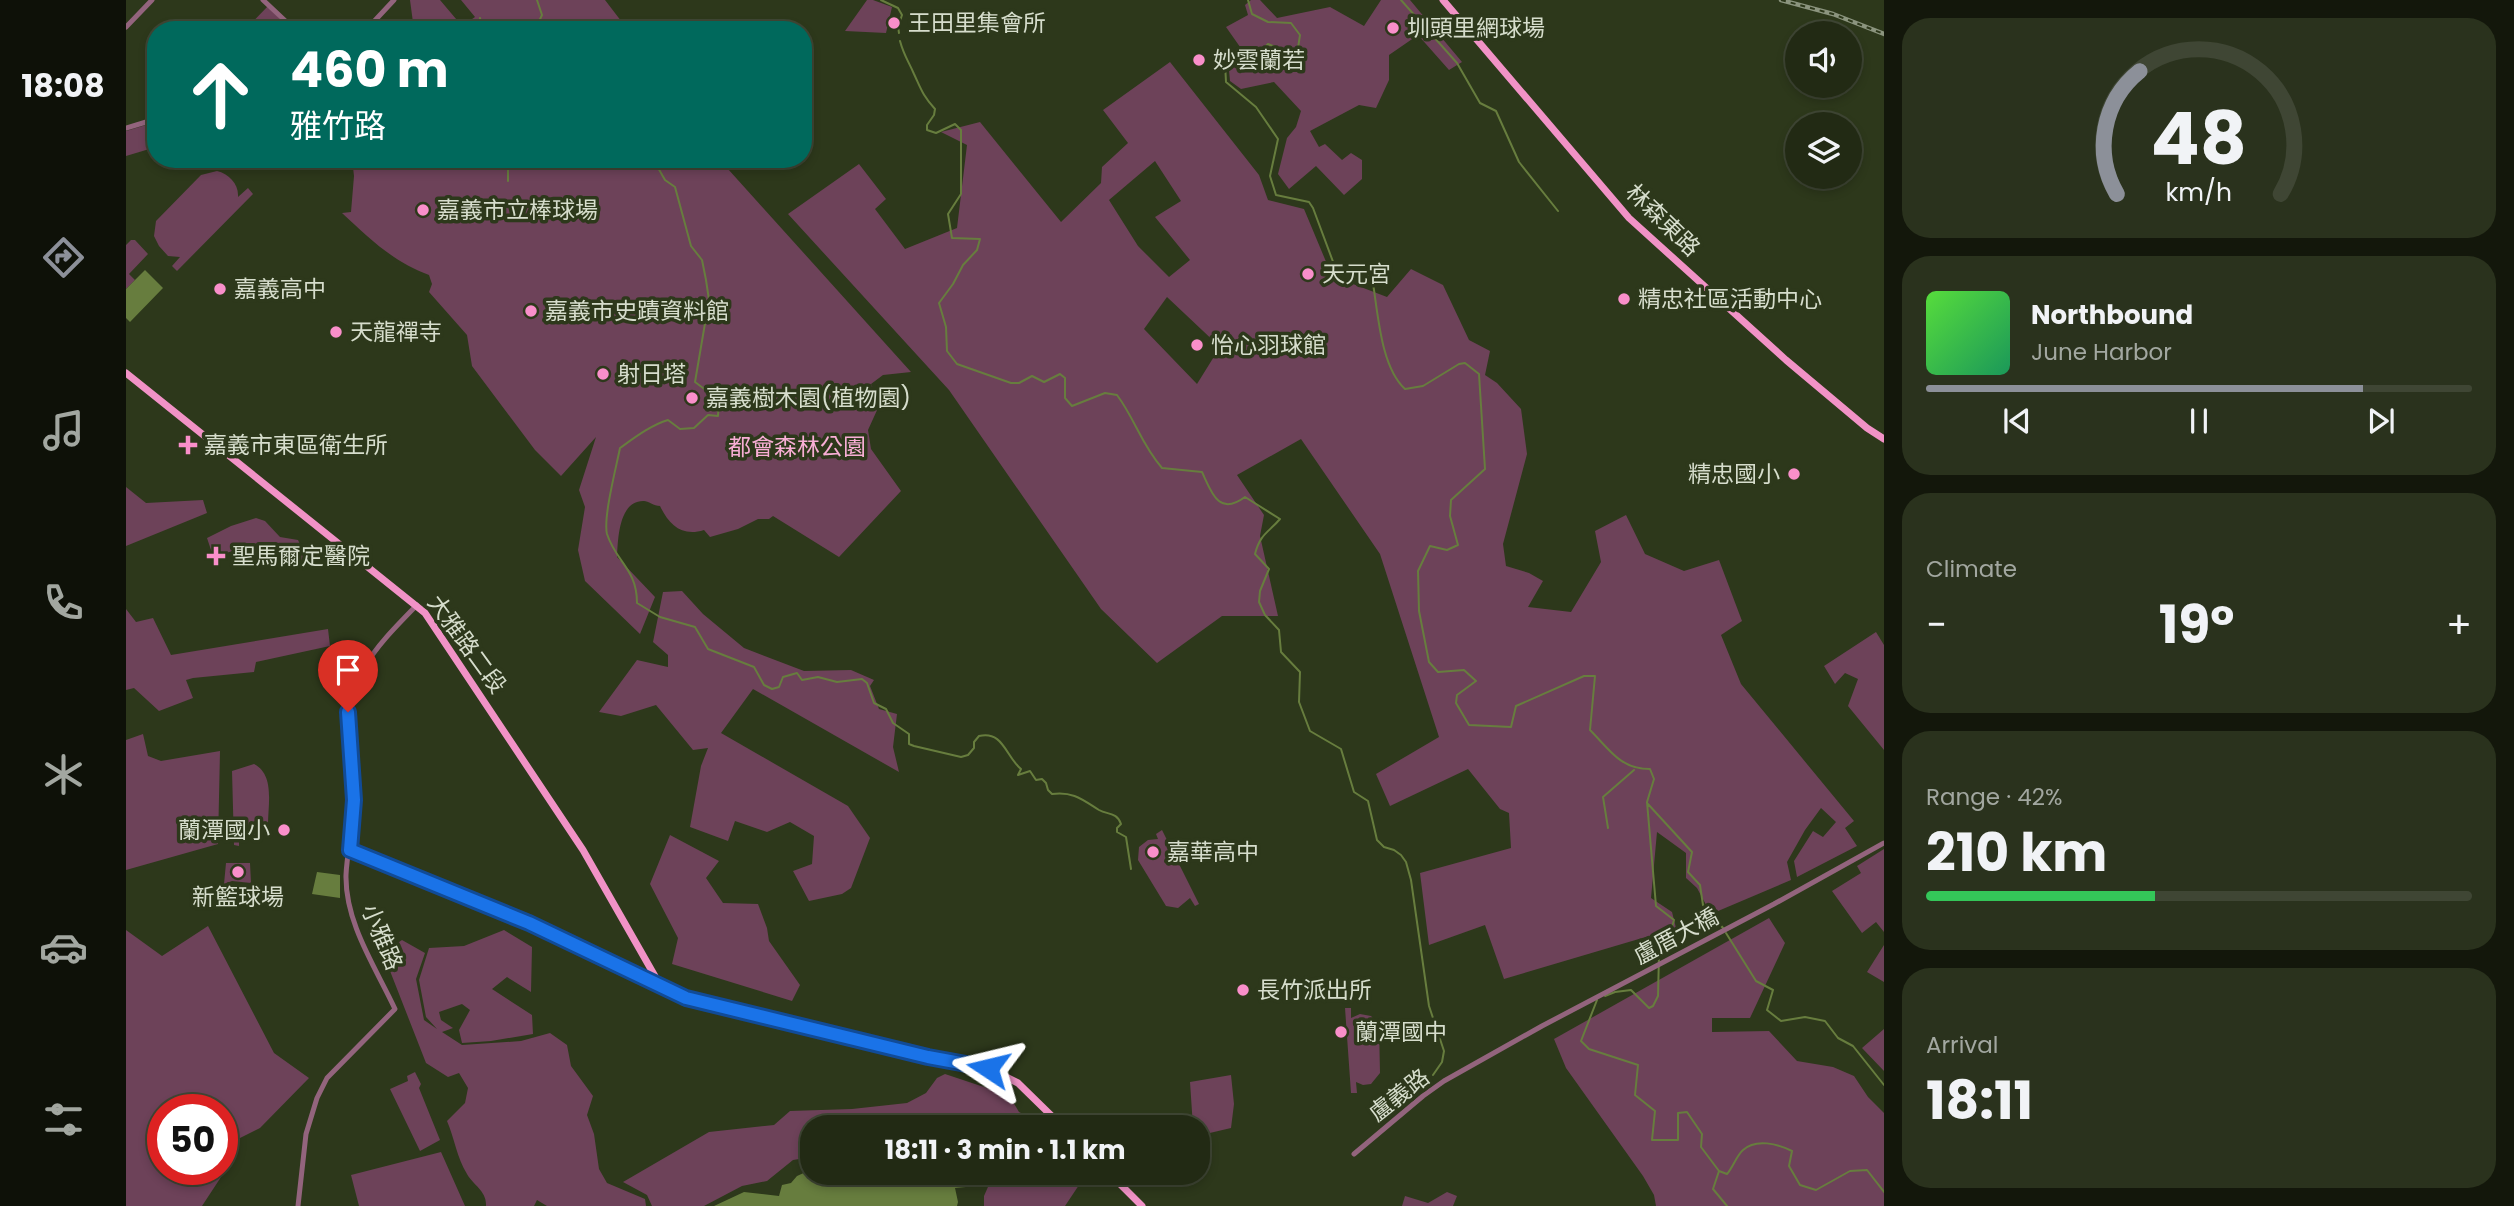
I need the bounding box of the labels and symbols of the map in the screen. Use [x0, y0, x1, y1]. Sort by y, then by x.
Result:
place label: 王田里集會所 [908, 7, 1046, 39]
place label: 圳頭里網球場 [1407, 12, 1545, 44]
marker: 王田里集會所 [886, 15, 902, 31]
marker: 圳頭里網球場 [1385, 20, 1401, 36]
place label: 妙雲蘭若 [1213, 44, 1305, 76]
marker: 妙雲蘭若 [1191, 52, 1207, 68]
street label: 林森東路 [1619, 177, 1707, 263]
place label: 嘉義市立棒球場 [437, 194, 598, 226]
marker: 嘉義市立棒球場 [415, 202, 431, 218]
place label: 天元宮 [1322, 258, 1391, 290]
marker: 天元宮 [1300, 266, 1316, 282]
place label: 嘉義高中 [234, 273, 326, 305]
marker: 嘉義高中 [212, 281, 228, 297]
place label: 精忠社區活動中心 [1638, 283, 1822, 315]
marker: 精忠社區活動中心 [1616, 291, 1632, 307]
place label: 嘉義市史蹟資料館 [545, 295, 729, 327]
marker: 嘉義市史蹟資料館 [523, 303, 539, 319]
place label: 天龍禪寺 [350, 316, 442, 348]
marker: 天龍禪寺 [328, 324, 344, 340]
place label: 怡心羽球館 [1211, 329, 1326, 361]
marker: 怡心羽球館 [1189, 337, 1205, 353]
place label: 射日塔 [617, 358, 686, 390]
marker: 射日塔 [595, 366, 611, 382]
place label: 嘉義樹木園(植物園) [706, 382, 911, 414]
marker: 嘉義樹木園(植物園) [684, 390, 700, 406]
place label: 嘉義市東區衛生所 [204, 429, 388, 461]
park label: 都會森林公園 [728, 431, 866, 463]
marker: 嘉義市東區衛生所 [178, 435, 198, 455]
place label: 精忠國小 [1688, 458, 1780, 490]
marker: 精忠國小 [1786, 466, 1802, 482]
place label: 聖馬爾定醫院 [232, 540, 370, 572]
marker: 聖馬爾定醫院 [206, 546, 226, 566]
street label: 大雅路二段 [420, 588, 514, 700]
pin [318, 640, 378, 712]
place label: 蘭潭國小 [178, 814, 270, 846]
marker: 蘭潭國小 [276, 822, 292, 838]
place label: 嘉華高中 [1167, 836, 1259, 868]
marker: 嘉華高中 [1145, 844, 1161, 860]
marker: 新籃球場 [230, 864, 246, 880]
place label: 新籃球場 [192, 881, 284, 913]
street label: 小雅路 [354, 899, 410, 975]
street label: 盧厝大橋 [1628, 900, 1724, 972]
place label: 長竹派出所 [1257, 974, 1372, 1006]
marker: 長竹派出所 [1235, 982, 1251, 998]
place label: 蘭潭國中 [1355, 1016, 1447, 1048]
marker: 蘭潭國中 [1333, 1024, 1349, 1040]
position arrow [951, 1031, 1025, 1105]
street label: 盧義路 [1362, 1061, 1436, 1129]
speed limit sign: 50 [147, 1094, 238, 1185]

